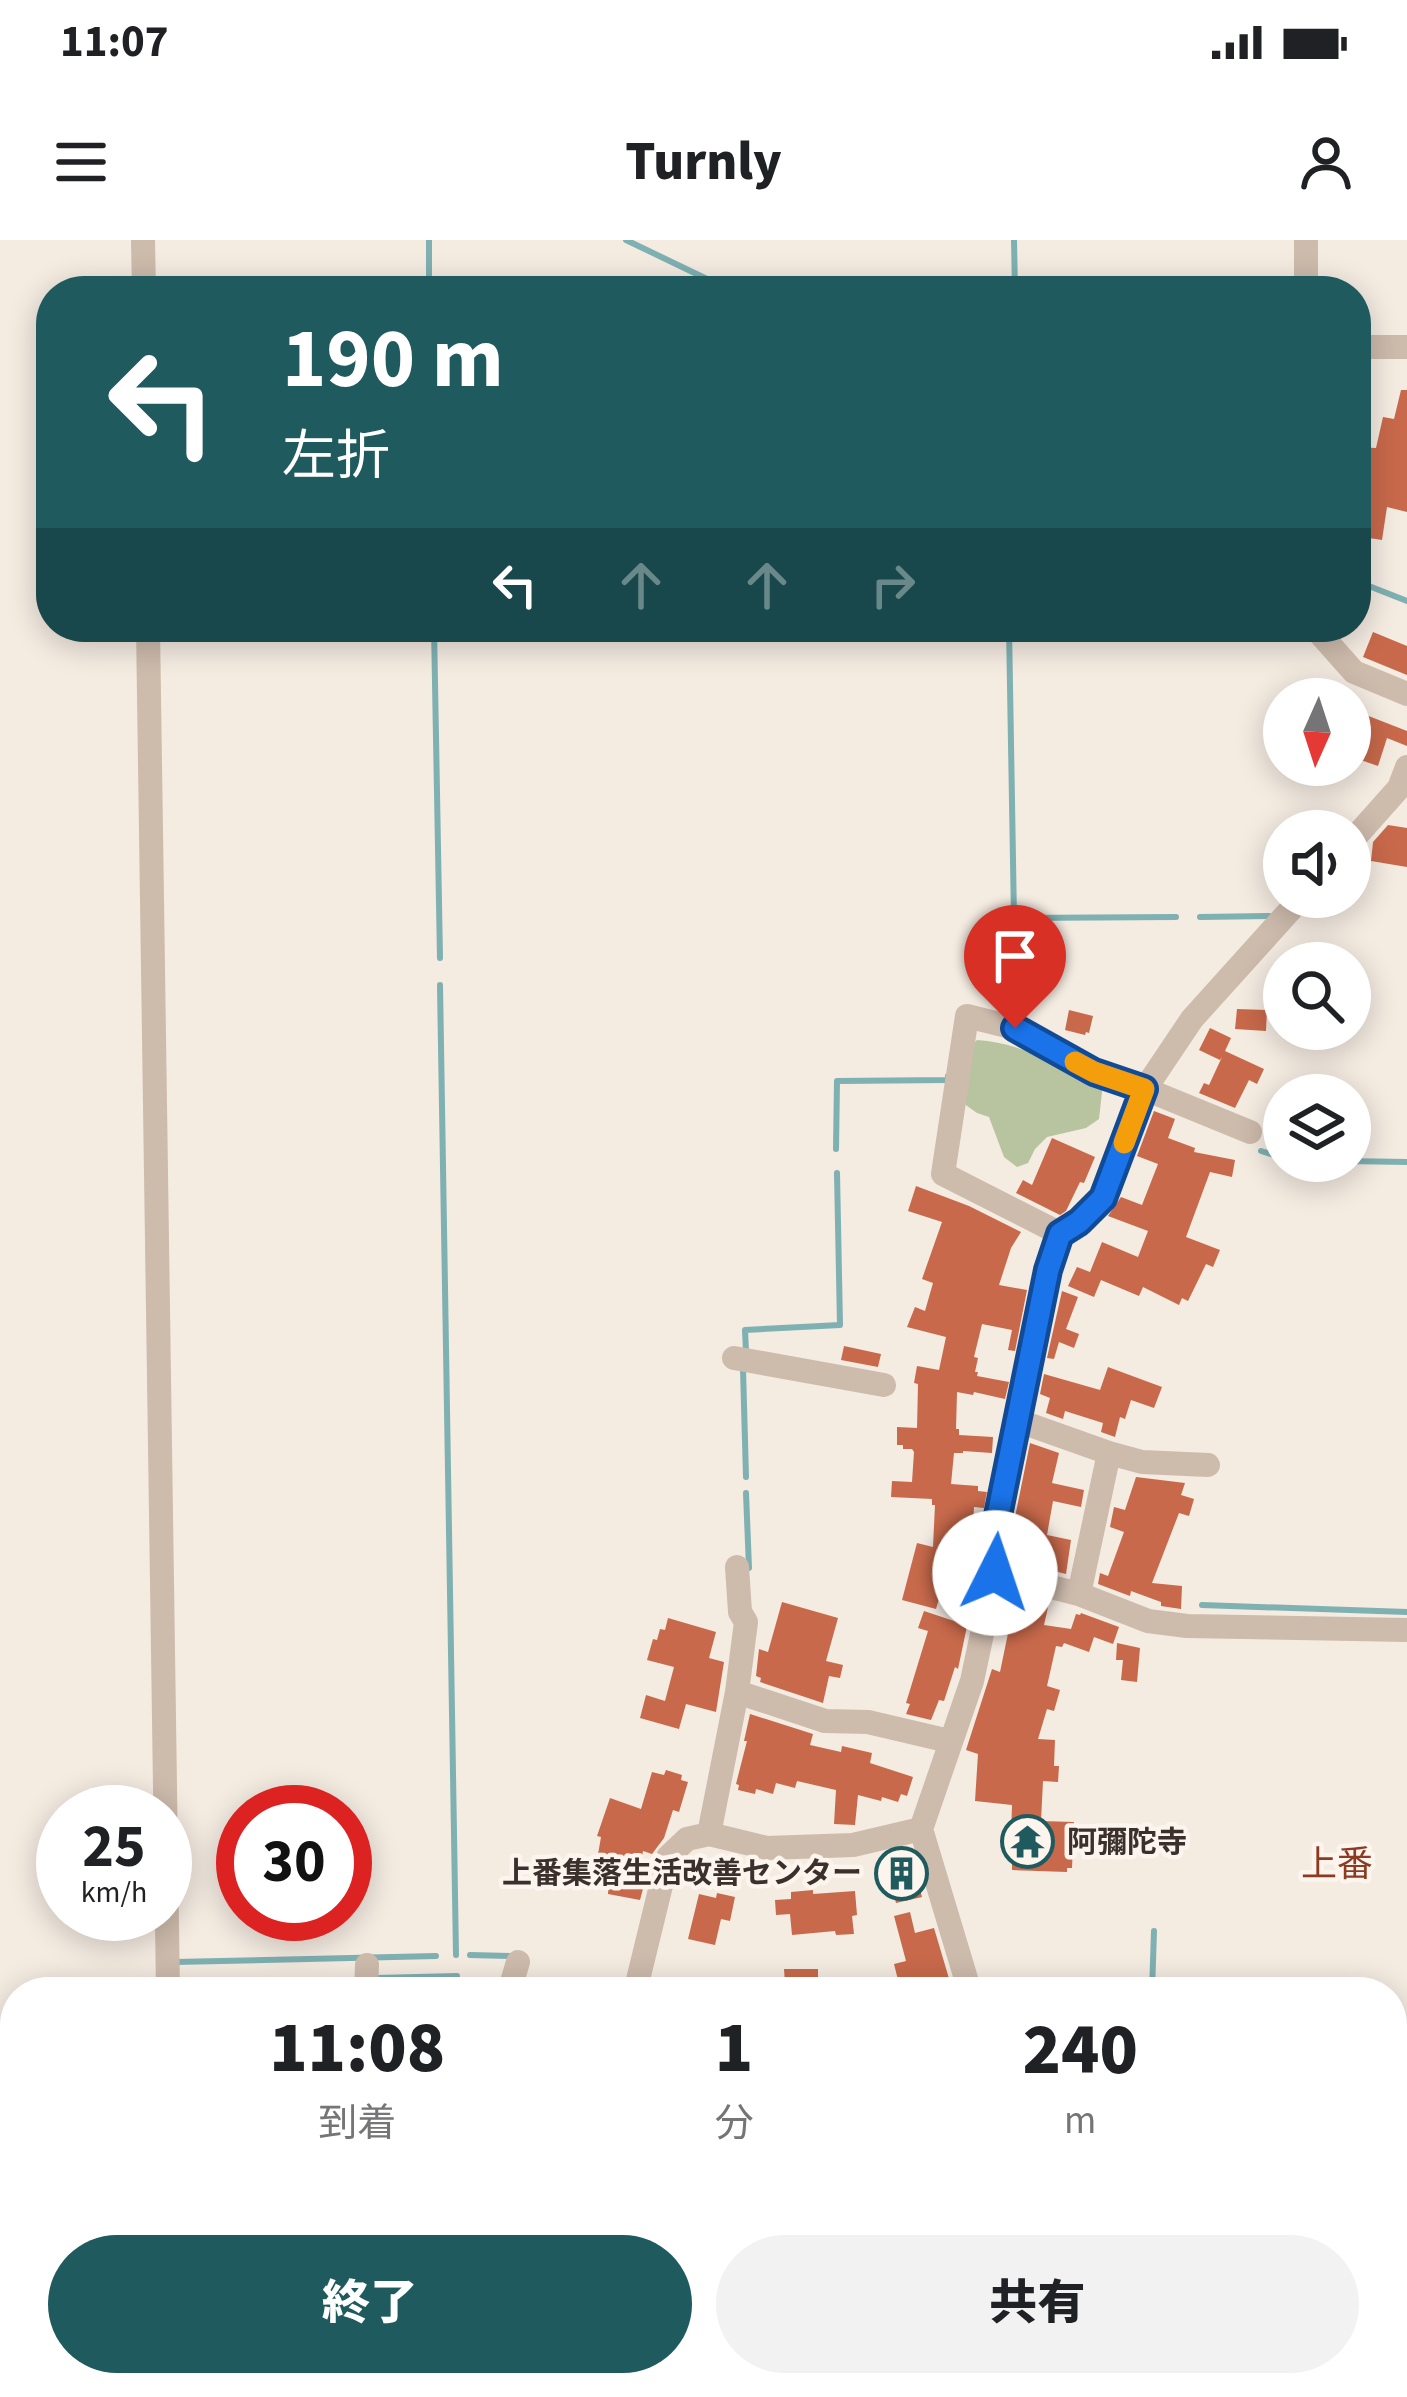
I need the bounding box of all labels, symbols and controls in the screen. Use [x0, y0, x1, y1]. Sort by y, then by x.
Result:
text: 11:07 [60, 10, 169, 74]
text: Turnly [625, 124, 782, 201]
icon: menu [48, 129, 114, 195]
icon: person [1293, 129, 1359, 195]
text: 190 m [282, 300, 504, 420]
icon: left [84, 324, 240, 480]
text: 左折 [282, 419, 390, 496]
icon: left [482, 552, 548, 618]
icon: ahead [608, 552, 674, 618]
icon: ahead [734, 552, 800, 618]
icon: right [860, 552, 926, 618]
north arrow [1263, 678, 1371, 786]
map controls [1263, 678, 1371, 1182]
button: sound [1263, 810, 1371, 918]
pin [964, 905, 1066, 1028]
icon: arrive [982, 923, 1048, 989]
button: search [1263, 942, 1371, 1050]
button: layers [1263, 1074, 1371, 1182]
position arrow [932, 1510, 1058, 1636]
speed limit sign: 30 [216, 1785, 372, 1941]
text: 25 [82, 1805, 146, 1890]
temple icon: 阿彌陀寺 [1000, 1814, 1056, 1870]
place label: 阿彌陀寺 [1067, 1821, 1187, 1864]
district label: 上番 [1301, 1839, 1373, 1890]
building icon: 上番集落生活改善センター [873, 1845, 929, 1901]
place label: 上番集落生活改善センター [502, 1852, 862, 1895]
text: km/h [81, 1871, 147, 1914]
text: 11:08 [269, 1997, 445, 2100]
text: 1 [715, 1997, 753, 2100]
text: 240 [1023, 1999, 1138, 2102]
text: m [1064, 2093, 1096, 2149]
text: 到着 [318, 2096, 396, 2152]
text: 分 [714, 2096, 753, 2152]
button: 終了 [48, 2235, 692, 2373]
button: 共有 [716, 2235, 1359, 2373]

